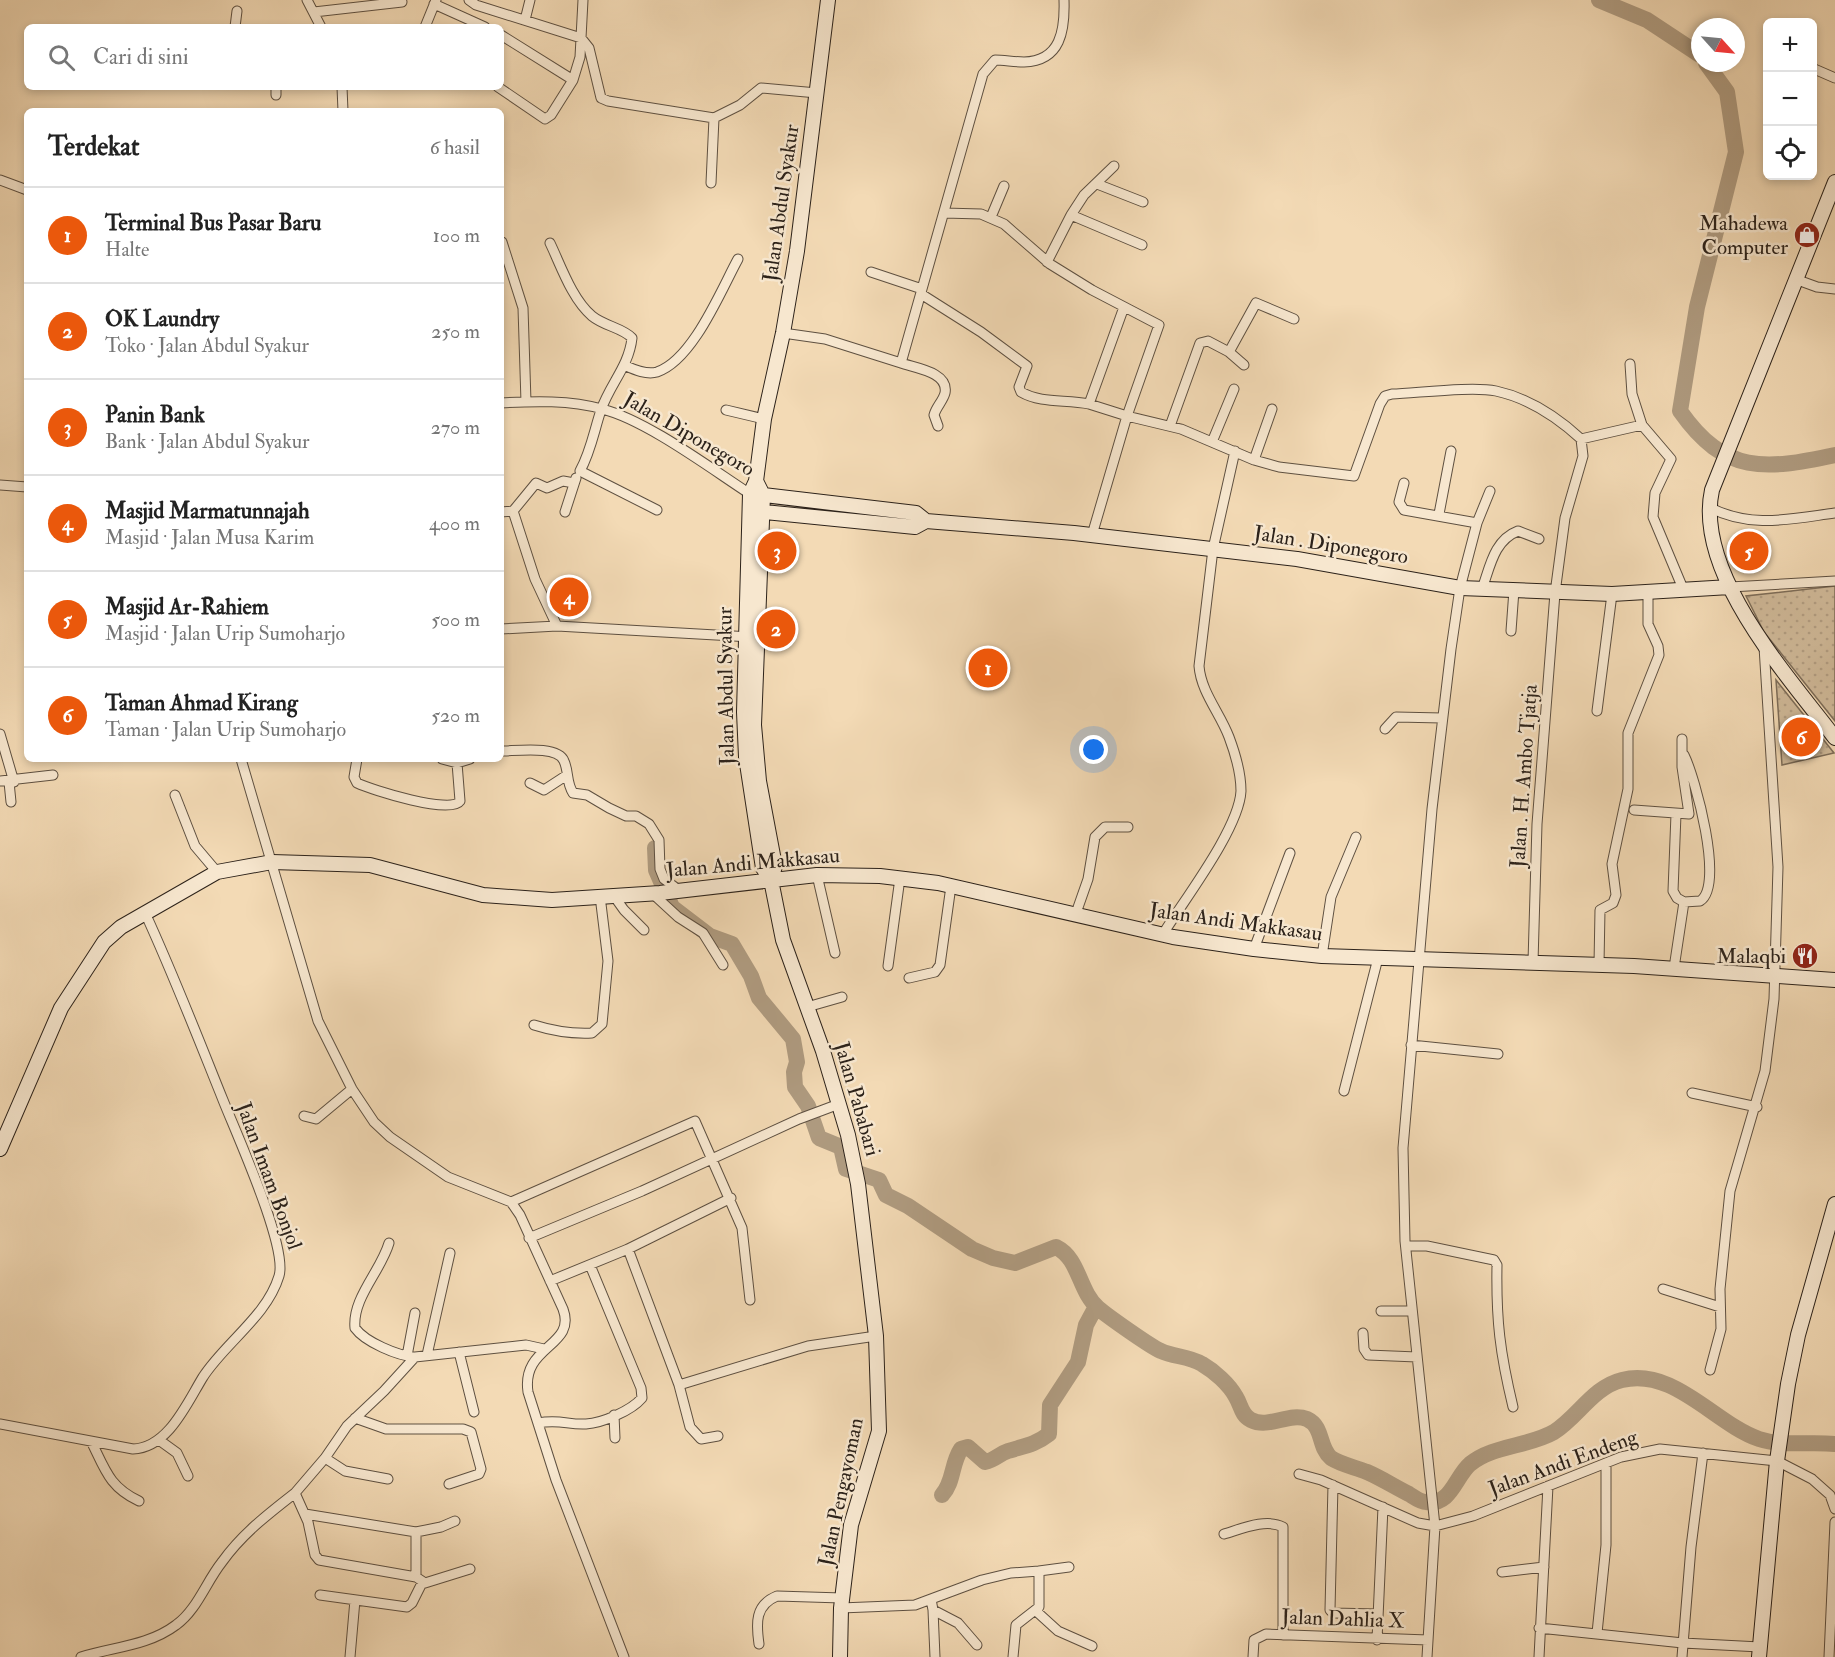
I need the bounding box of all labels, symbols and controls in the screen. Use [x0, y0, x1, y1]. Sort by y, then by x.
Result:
north arrow [1691, 18, 1745, 72]
map controls [1763, 18, 1817, 180]
button: + [1763, 18, 1817, 72]
search box [24, 24, 504, 90]
icon: search [45, 41, 78, 74]
text: Cari di sini [93, 43, 189, 71]
button: − [1763, 72, 1817, 126]
street label: Jalan Abdul Syakur [756, 122, 805, 284]
button: locate [1763, 126, 1817, 180]
text: Terdekat [48, 131, 139, 163]
text: 6 hasil [430, 135, 480, 160]
text: Terminal Bus Pasar Baru [105, 209, 321, 237]
place label: Mahadewa Computer [1699, 210, 1788, 261]
shop icon: Mahadewa Computer [1792, 220, 1822, 250]
text: 1 [64, 223, 71, 248]
text: 100 m [433, 223, 480, 248]
text: Halte [105, 237, 149, 262]
text: OK Laundry [105, 305, 219, 333]
text: 2 [62, 319, 73, 344]
text: 250 m [431, 319, 480, 344]
text: Toko · Jalan Abdul Syakur [105, 333, 309, 358]
street label: Jalan Diponegoro [618, 385, 759, 482]
text: Panin Bank [105, 401, 205, 429]
text: 3 [64, 415, 71, 440]
text: 270 m [431, 415, 480, 440]
text: Bank · Jalan Abdul Syakur [105, 429, 310, 454]
text: Masjid Marmatunnajah [105, 497, 310, 525]
text: 4 [62, 511, 73, 536]
text: 400 m [429, 511, 480, 536]
street label: Jalan . Diponegoro [1251, 519, 1410, 571]
text: Masjid · Jalan Musa Karim [105, 525, 314, 550]
pin: 3 [758, 528, 796, 574]
pin: 5 [1730, 528, 1768, 574]
pin: 4 [550, 574, 588, 620]
text: Masjid Ar-Rahiem [105, 593, 269, 621]
street label: Jalan Abdul Syakur [711, 606, 741, 766]
pin: 2 [756, 606, 796, 652]
text: 5 [63, 607, 72, 632]
text: 500 m [431, 607, 480, 632]
text: Masjid · Jalan Urip Sumoharjo [105, 621, 345, 646]
pin: 1 [968, 646, 1008, 690]
street label: Jalan . H. Ambo Tjatja [1504, 683, 1544, 870]
text: Taman Ahmad Kirang [105, 689, 298, 717]
text: 6 [62, 703, 73, 728]
text: 520 m [431, 703, 480, 728]
pin: 6 [1782, 714, 1820, 760]
text: Taman · Jalan Urip Sumoharjo [105, 717, 346, 742]
your location [1079, 735, 1108, 764]
street label: Jalan Andi Makkasau [664, 842, 841, 884]
street label: Jalan Andi Makkasau [1147, 896, 1324, 948]
restaurant icon: Malaqbi [1790, 941, 1820, 971]
place label: Malaqbi [1716, 943, 1786, 970]
street label: Jalan Pababari [828, 1038, 886, 1160]
street label: Jalan Imam Bonjol [229, 1098, 308, 1254]
street label: Jalan Pengayoman [812, 1415, 870, 1570]
street label: Jalan Andi Endeng [1484, 1423, 1642, 1503]
street label: Jalan Dahlia X [1280, 1603, 1405, 1635]

